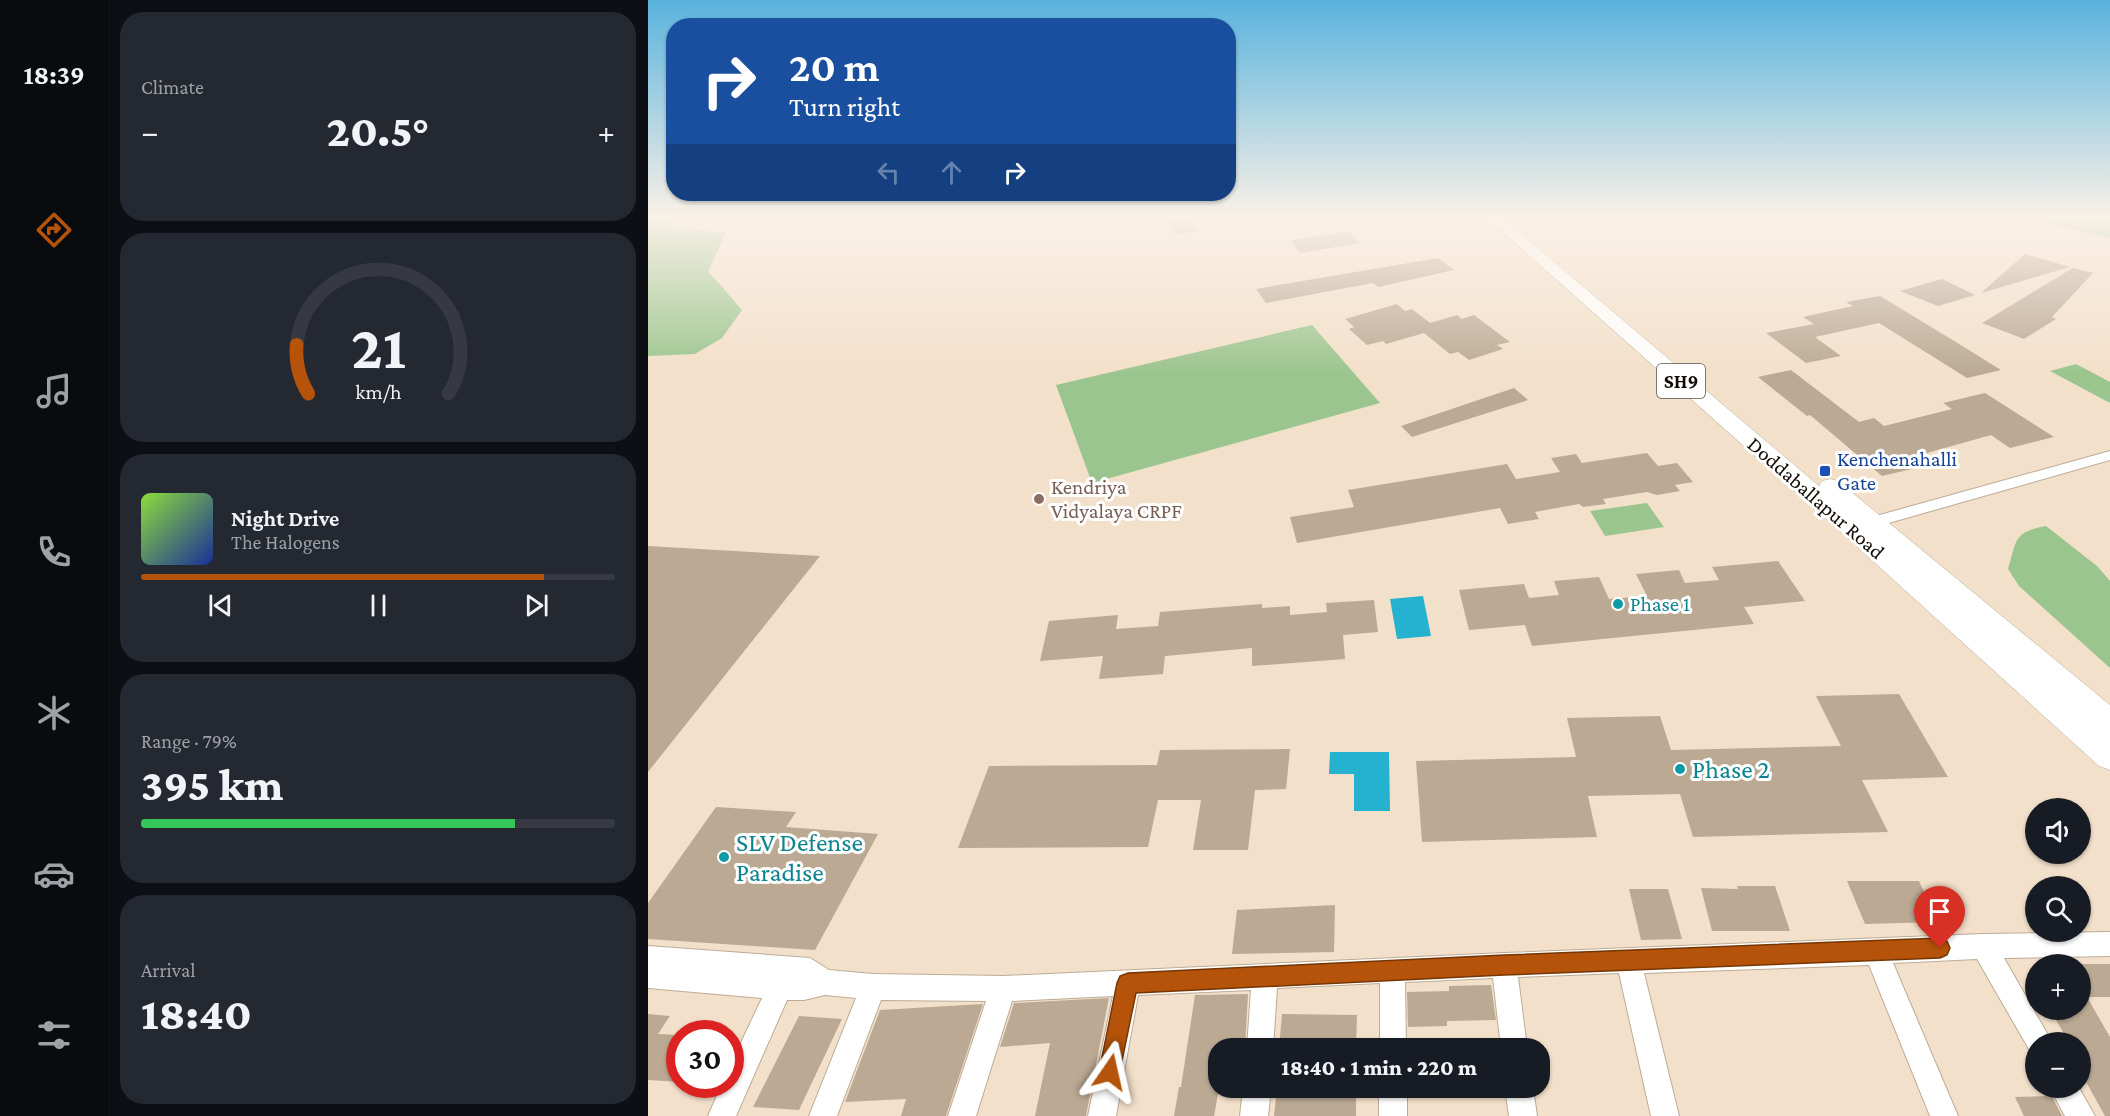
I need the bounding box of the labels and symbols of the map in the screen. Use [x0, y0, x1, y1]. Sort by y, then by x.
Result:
road number: SH9 [1657, 364, 1705, 398]
street label: Doddaballapur Road [1743, 432, 1889, 564]
place label: Kenchenahalli Gate [1837, 447, 1957, 495]
marker: Kenchenahalli Gate [1818, 464, 1832, 478]
place label: Kendriya Vidyalaya CRPF [1051, 475, 1182, 523]
marker: Kendriya Vidyalaya CRPF [1032, 492, 1046, 506]
place label: Phase 1 [1630, 592, 1690, 616]
marker: Phase 1 [1611, 597, 1625, 611]
place label: Phase 2 [1692, 755, 1770, 784]
marker: Phase 2 [1673, 762, 1687, 776]
place label: SLV Defense Paradise [736, 828, 863, 887]
marker: SLV Defense Paradise [717, 850, 731, 864]
pin [1914, 886, 1965, 948]
speed limit sign: 30 [666, 1020, 744, 1098]
position arrow [1078, 1040, 1142, 1104]

